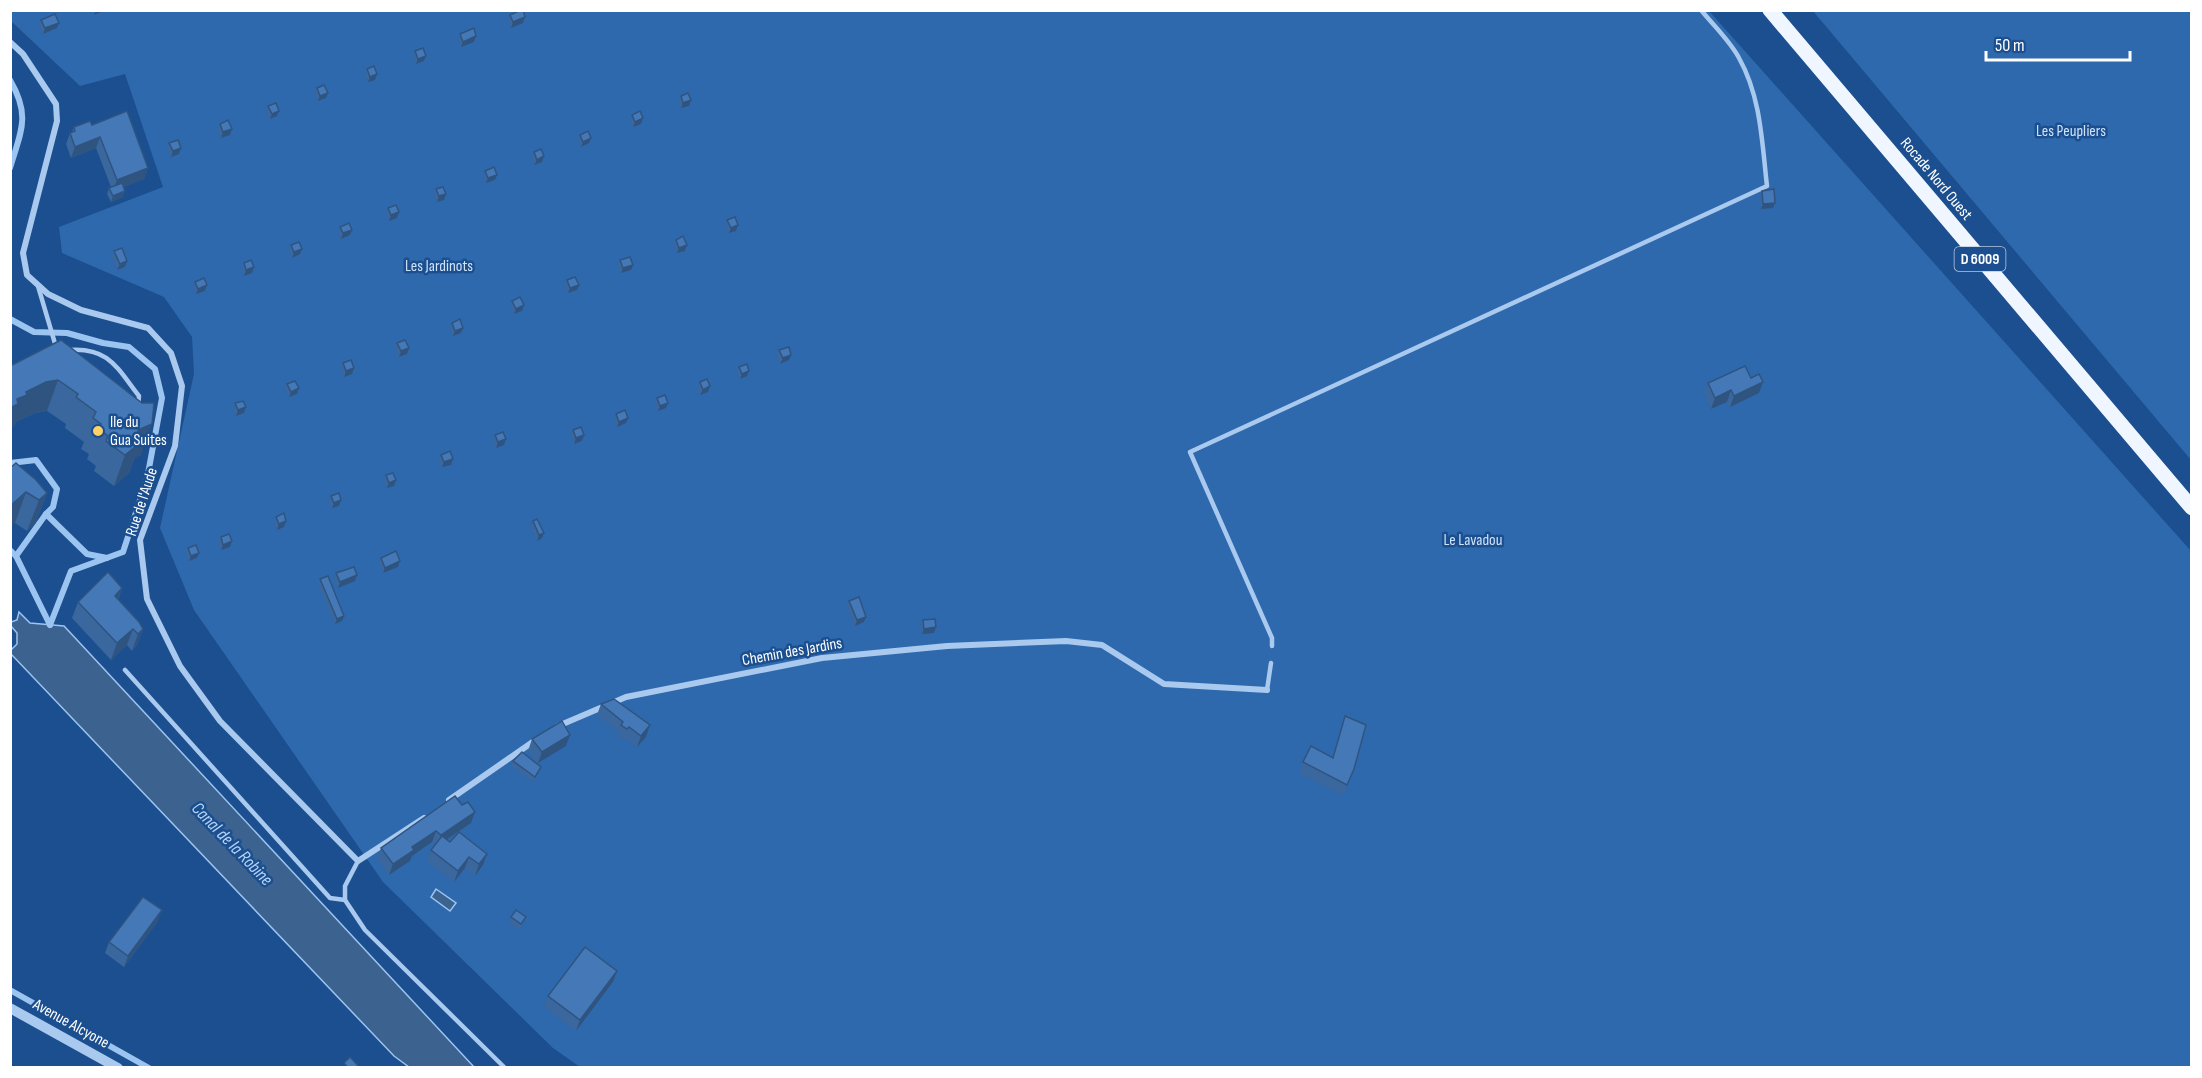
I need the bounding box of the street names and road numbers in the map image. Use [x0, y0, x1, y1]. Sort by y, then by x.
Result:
street label: Rocade Nord Ouest [1896, 134, 1976, 224]
road number: D 6009 [1954, 247, 2006, 271]
street label: Rue de l'Aude [122, 465, 162, 539]
street label: Chemin des Jardins [741, 634, 844, 670]
street label: Avenue Alcyone [29, 995, 112, 1053]

